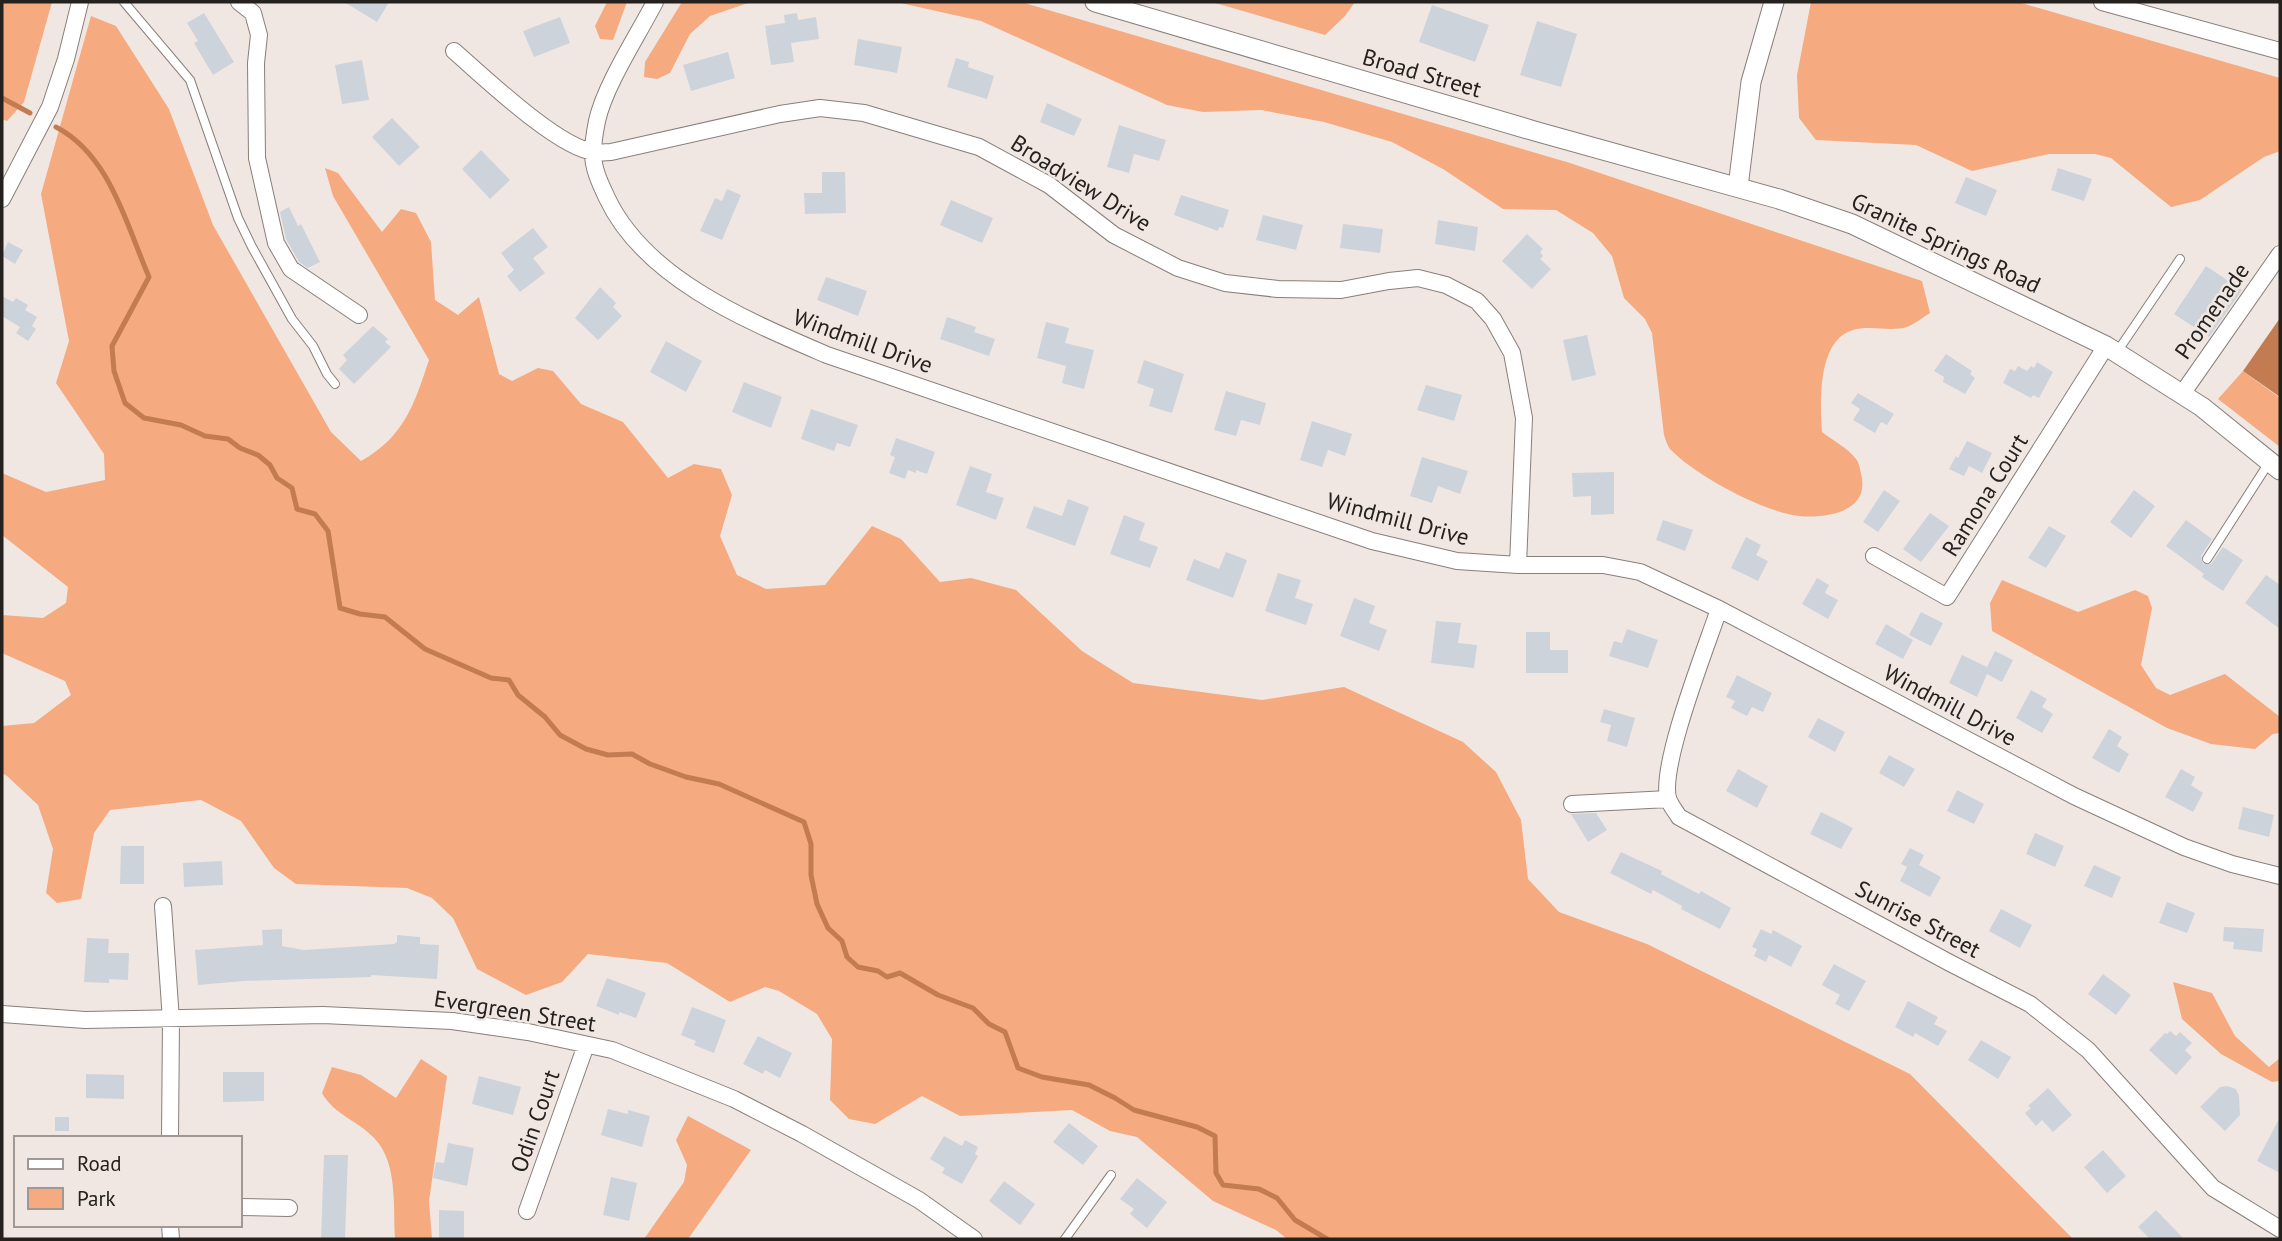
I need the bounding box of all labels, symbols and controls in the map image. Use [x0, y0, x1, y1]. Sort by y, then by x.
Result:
street label: Broad Street [1359, 42, 1485, 103]
street label: Broadview Drive [1006, 128, 1157, 237]
street label: Granite Springs Road [1847, 186, 2045, 299]
street label: Promenade [2168, 257, 2255, 364]
street label: Windmill Drive [790, 302, 937, 379]
street label: Ramona Court [1935, 428, 2034, 562]
street label: Windmill Drive [1324, 486, 1472, 551]
street label: Windmill Drive [1879, 657, 2022, 752]
street label: Sunrise Street [1851, 873, 1986, 964]
street label: Evergreen Street [432, 983, 598, 1038]
street label: Odin Court [504, 1066, 566, 1176]
legend [14, 1136, 242, 1227]
text: Road [77, 1150, 121, 1177]
text: Park [77, 1185, 116, 1212]

